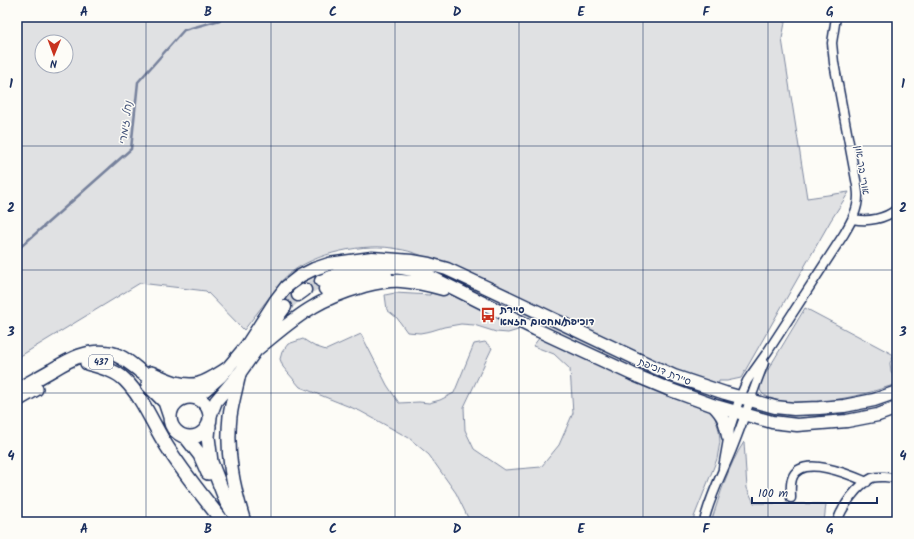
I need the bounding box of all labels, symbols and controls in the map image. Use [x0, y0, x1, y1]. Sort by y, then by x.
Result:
text: A [80, 2, 88, 23]
text: B [204, 2, 212, 23]
text: C [329, 2, 337, 23]
text: D [453, 2, 462, 23]
text: E [577, 2, 585, 23]
text: F [702, 2, 710, 23]
text: G [826, 2, 834, 23]
north arrow [34, 34, 74, 74]
text: N [50, 54, 57, 72]
text: 1 [9, 74, 13, 95]
text: 1 [901, 74, 905, 95]
water label: נחל זימרי [114, 99, 138, 146]
street label: אורי בר און [850, 144, 874, 197]
text: 2 [7, 198, 15, 219]
text: 2 [899, 198, 907, 219]
place label: סיירת דוכיפת/מחסום חזמא [499, 302, 595, 330]
bus stop icon: סיירת דוכיפת/מחסום חזמא [479, 306, 497, 324]
text: 3 [6, 322, 15, 343]
text: 3 [898, 322, 907, 343]
street label: סיירת דוכיפת [635, 354, 694, 390]
road number: 437 [89, 355, 113, 369]
text: 4 [7, 446, 15, 467]
text: 4 [899, 446, 907, 467]
scale bar [752, 479, 877, 505]
text: 100 m [758, 484, 789, 503]
text: A [80, 519, 88, 539]
text: B [204, 519, 212, 539]
text: C [329, 519, 337, 539]
text: D [453, 519, 462, 539]
text: E [577, 519, 585, 539]
text: F [702, 519, 710, 539]
text: G [826, 519, 834, 539]

